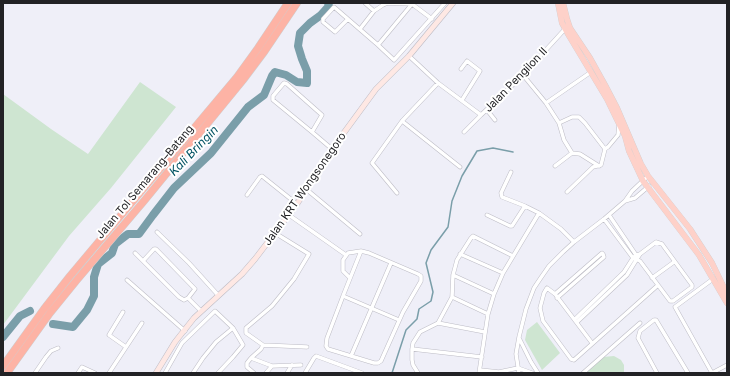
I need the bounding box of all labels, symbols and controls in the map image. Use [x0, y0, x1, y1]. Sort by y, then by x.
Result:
street label: Jalan Pengilon II [482, 45, 550, 115]
street label: Jalan Tol Semarang–Batang [94, 122, 196, 242]
water label: Kali Bringin [167, 123, 221, 179]
street label: Jalan KRT Wongsonegoro [261, 130, 349, 248]

